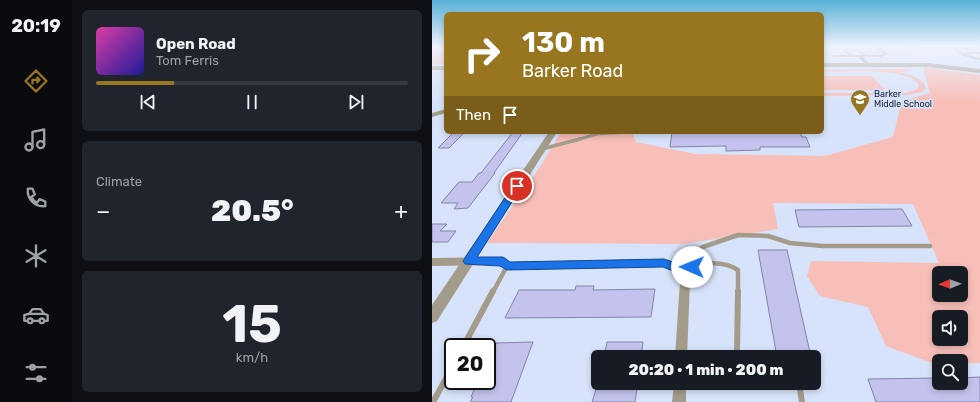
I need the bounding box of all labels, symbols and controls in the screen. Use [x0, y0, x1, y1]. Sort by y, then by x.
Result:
text: 20:19 [11, 15, 61, 37]
text: 130 m [522, 26, 605, 59]
icon: right [456, 28, 508, 80]
text: Open Road [156, 35, 236, 53]
text: Tom Ferris [156, 53, 219, 68]
text: Barker Road [522, 60, 623, 82]
icon: directions [22, 67, 50, 95]
school or university icon: Barker Middle School [849, 88, 871, 116]
place label: Barker Middle School [874, 89, 932, 109]
icon: previous [137, 91, 159, 113]
icon: pause [241, 91, 263, 113]
icon: next [345, 91, 367, 113]
icon: arrive [499, 104, 521, 126]
text: Then [456, 106, 491, 124]
icon: music [22, 126, 50, 154]
pin [500, 169, 534, 203]
text: Climate [96, 174, 142, 189]
icon: arrive [506, 175, 528, 197]
icon: phone [22, 184, 50, 212]
text: 20.5° [211, 193, 294, 229]
text: − [96, 198, 110, 225]
text: + [394, 198, 408, 225]
icon: climate [22, 242, 50, 270]
position arrow [671, 246, 713, 288]
north arrow [932, 266, 968, 302]
map controls [932, 266, 968, 390]
text: 15 [222, 293, 282, 355]
icon: car [22, 301, 50, 329]
button: sound [932, 310, 968, 346]
speed limit sign: 20 [444, 338, 496, 390]
text: km/h [236, 350, 268, 365]
button: search [932, 354, 968, 390]
icon: filters [22, 359, 50, 387]
text: 20:20 · 1 min · 200 m [628, 361, 784, 379]

